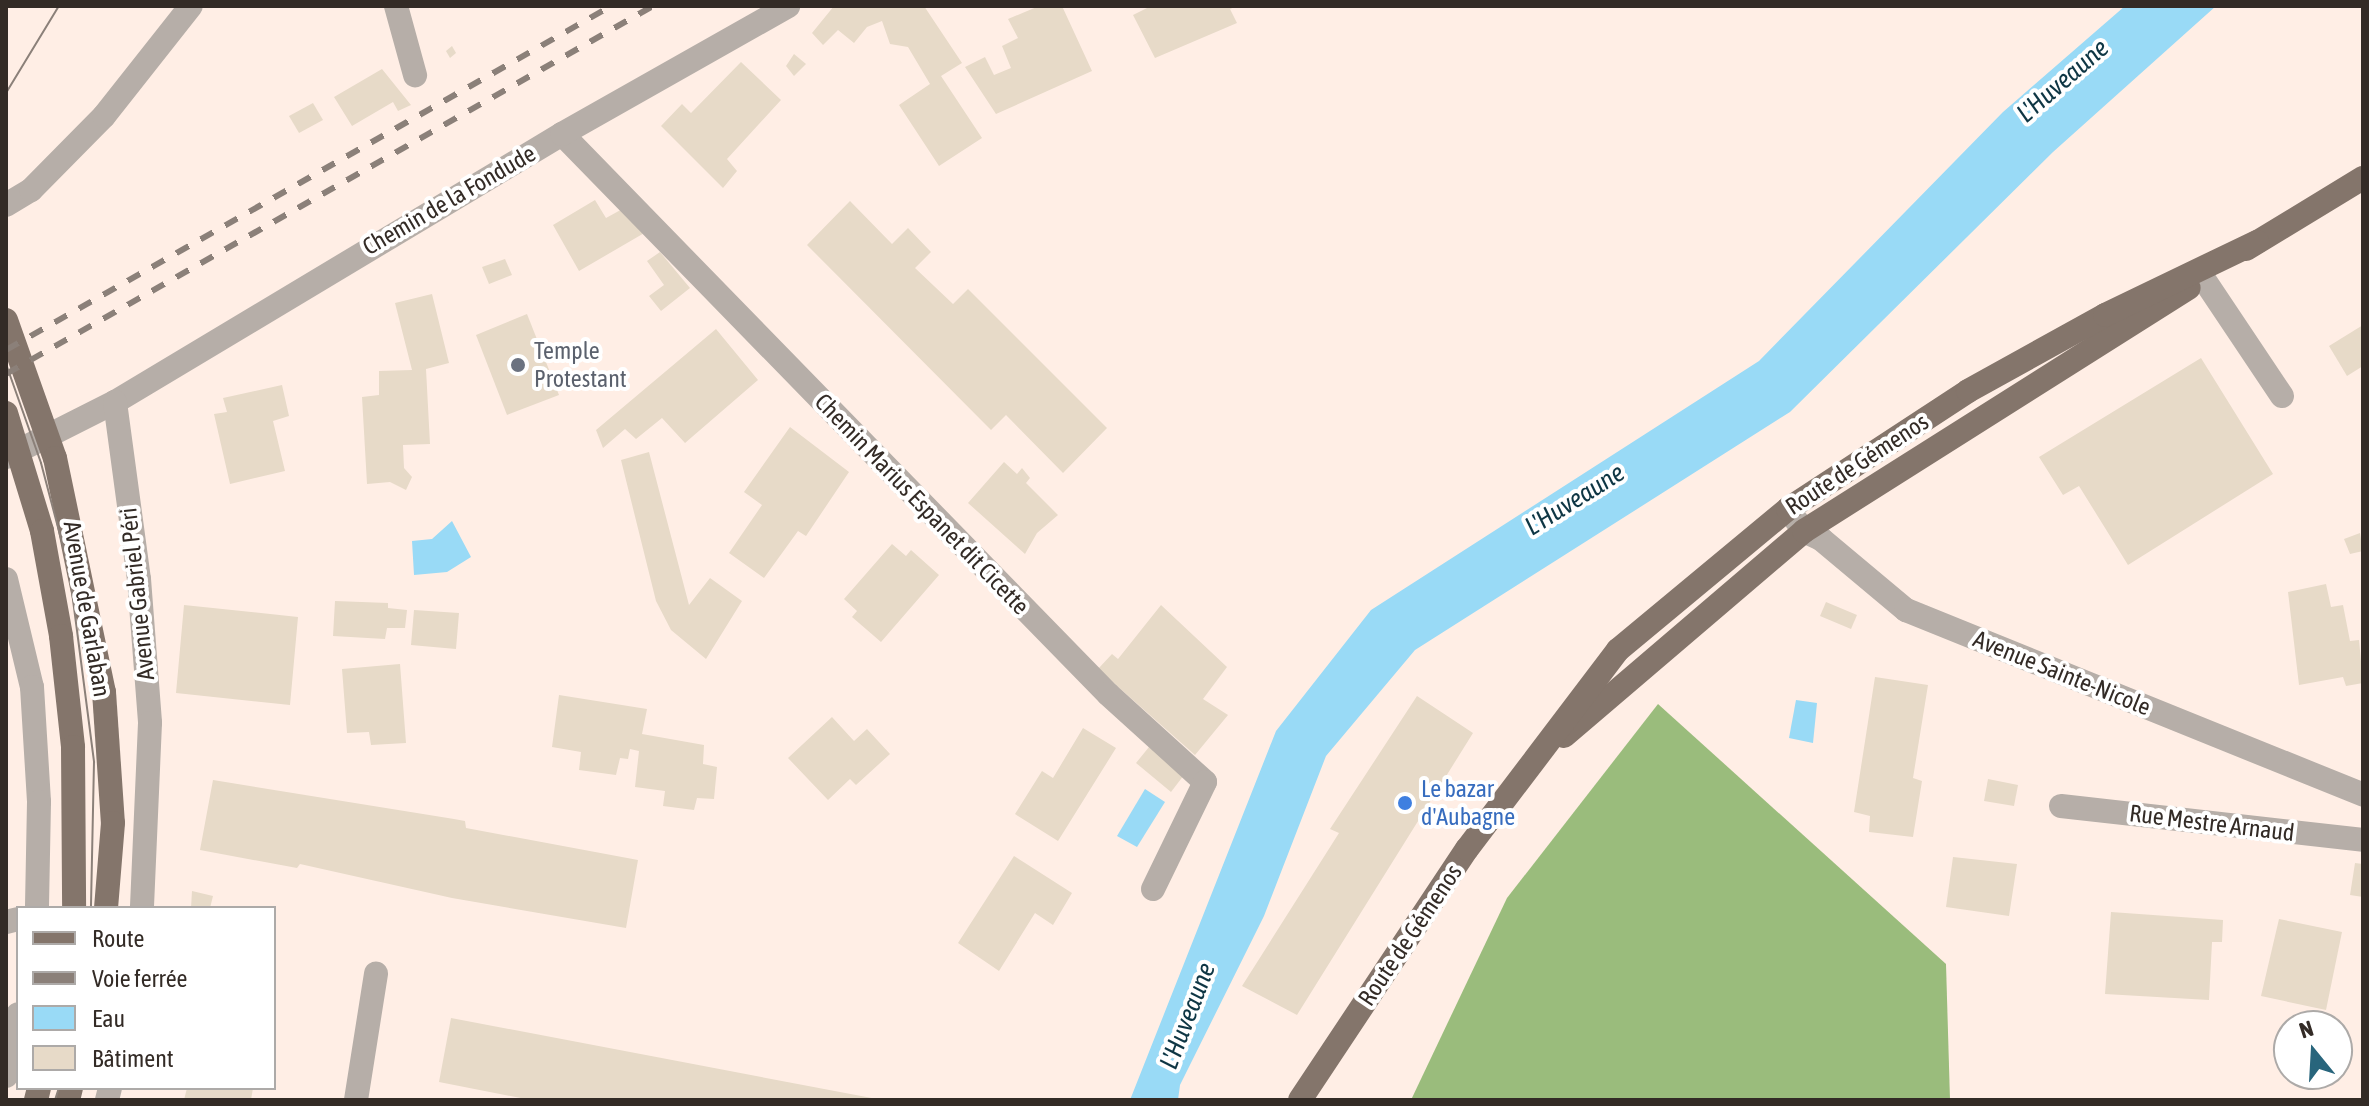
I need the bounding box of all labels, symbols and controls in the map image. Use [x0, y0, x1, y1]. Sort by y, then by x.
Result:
water label: L'Huveaune [2011, 33, 2115, 129]
street label: Chemin de la Fondude [357, 139, 541, 261]
place label: Temple Protestant [534, 337, 627, 393]
marker: Temple Protestant [509, 356, 527, 374]
street label: Chemin Marius Espanet dit Cicette [809, 388, 1035, 620]
street label: Route de Gémenos [1780, 407, 1934, 521]
water label: L'Huveaune [1519, 457, 1631, 543]
street label: Avenue Gabriel Péri [114, 506, 160, 682]
street label: Avenue de Garlaban [57, 519, 117, 699]
street label: Avenue Sainte-Nicole [1969, 624, 2155, 722]
place label: Le bazar d'Aubagne [1421, 775, 1515, 831]
marker: Le bazar d'Aubagne [1396, 794, 1414, 812]
street label: Rue Mestre Arnaud [2128, 799, 2296, 847]
street label: Route de Gémenos [1352, 859, 1468, 1011]
legend [16, 906, 276, 1090]
text: Route [92, 925, 144, 952]
water label: L'Huveaune [1153, 958, 1223, 1074]
text: Voie ferrée [92, 965, 187, 992]
text: Eau [92, 1005, 125, 1032]
north arrow [2273, 1010, 2353, 1090]
text: N [2296, 1015, 2316, 1043]
text: Bâtiment [92, 1045, 174, 1072]

